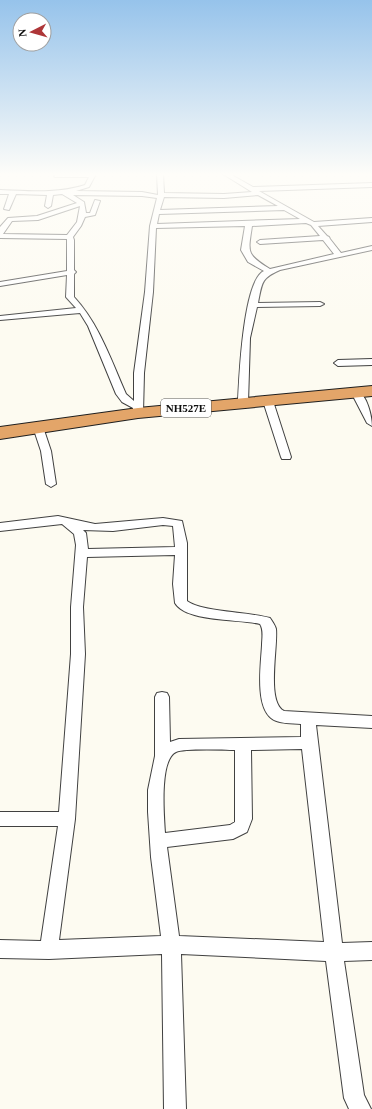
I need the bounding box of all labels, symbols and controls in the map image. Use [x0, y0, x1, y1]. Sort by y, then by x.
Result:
north arrow [12, 12, 52, 52]
text: N [16, 28, 28, 38]
road number: NH527E [161, 399, 211, 417]

